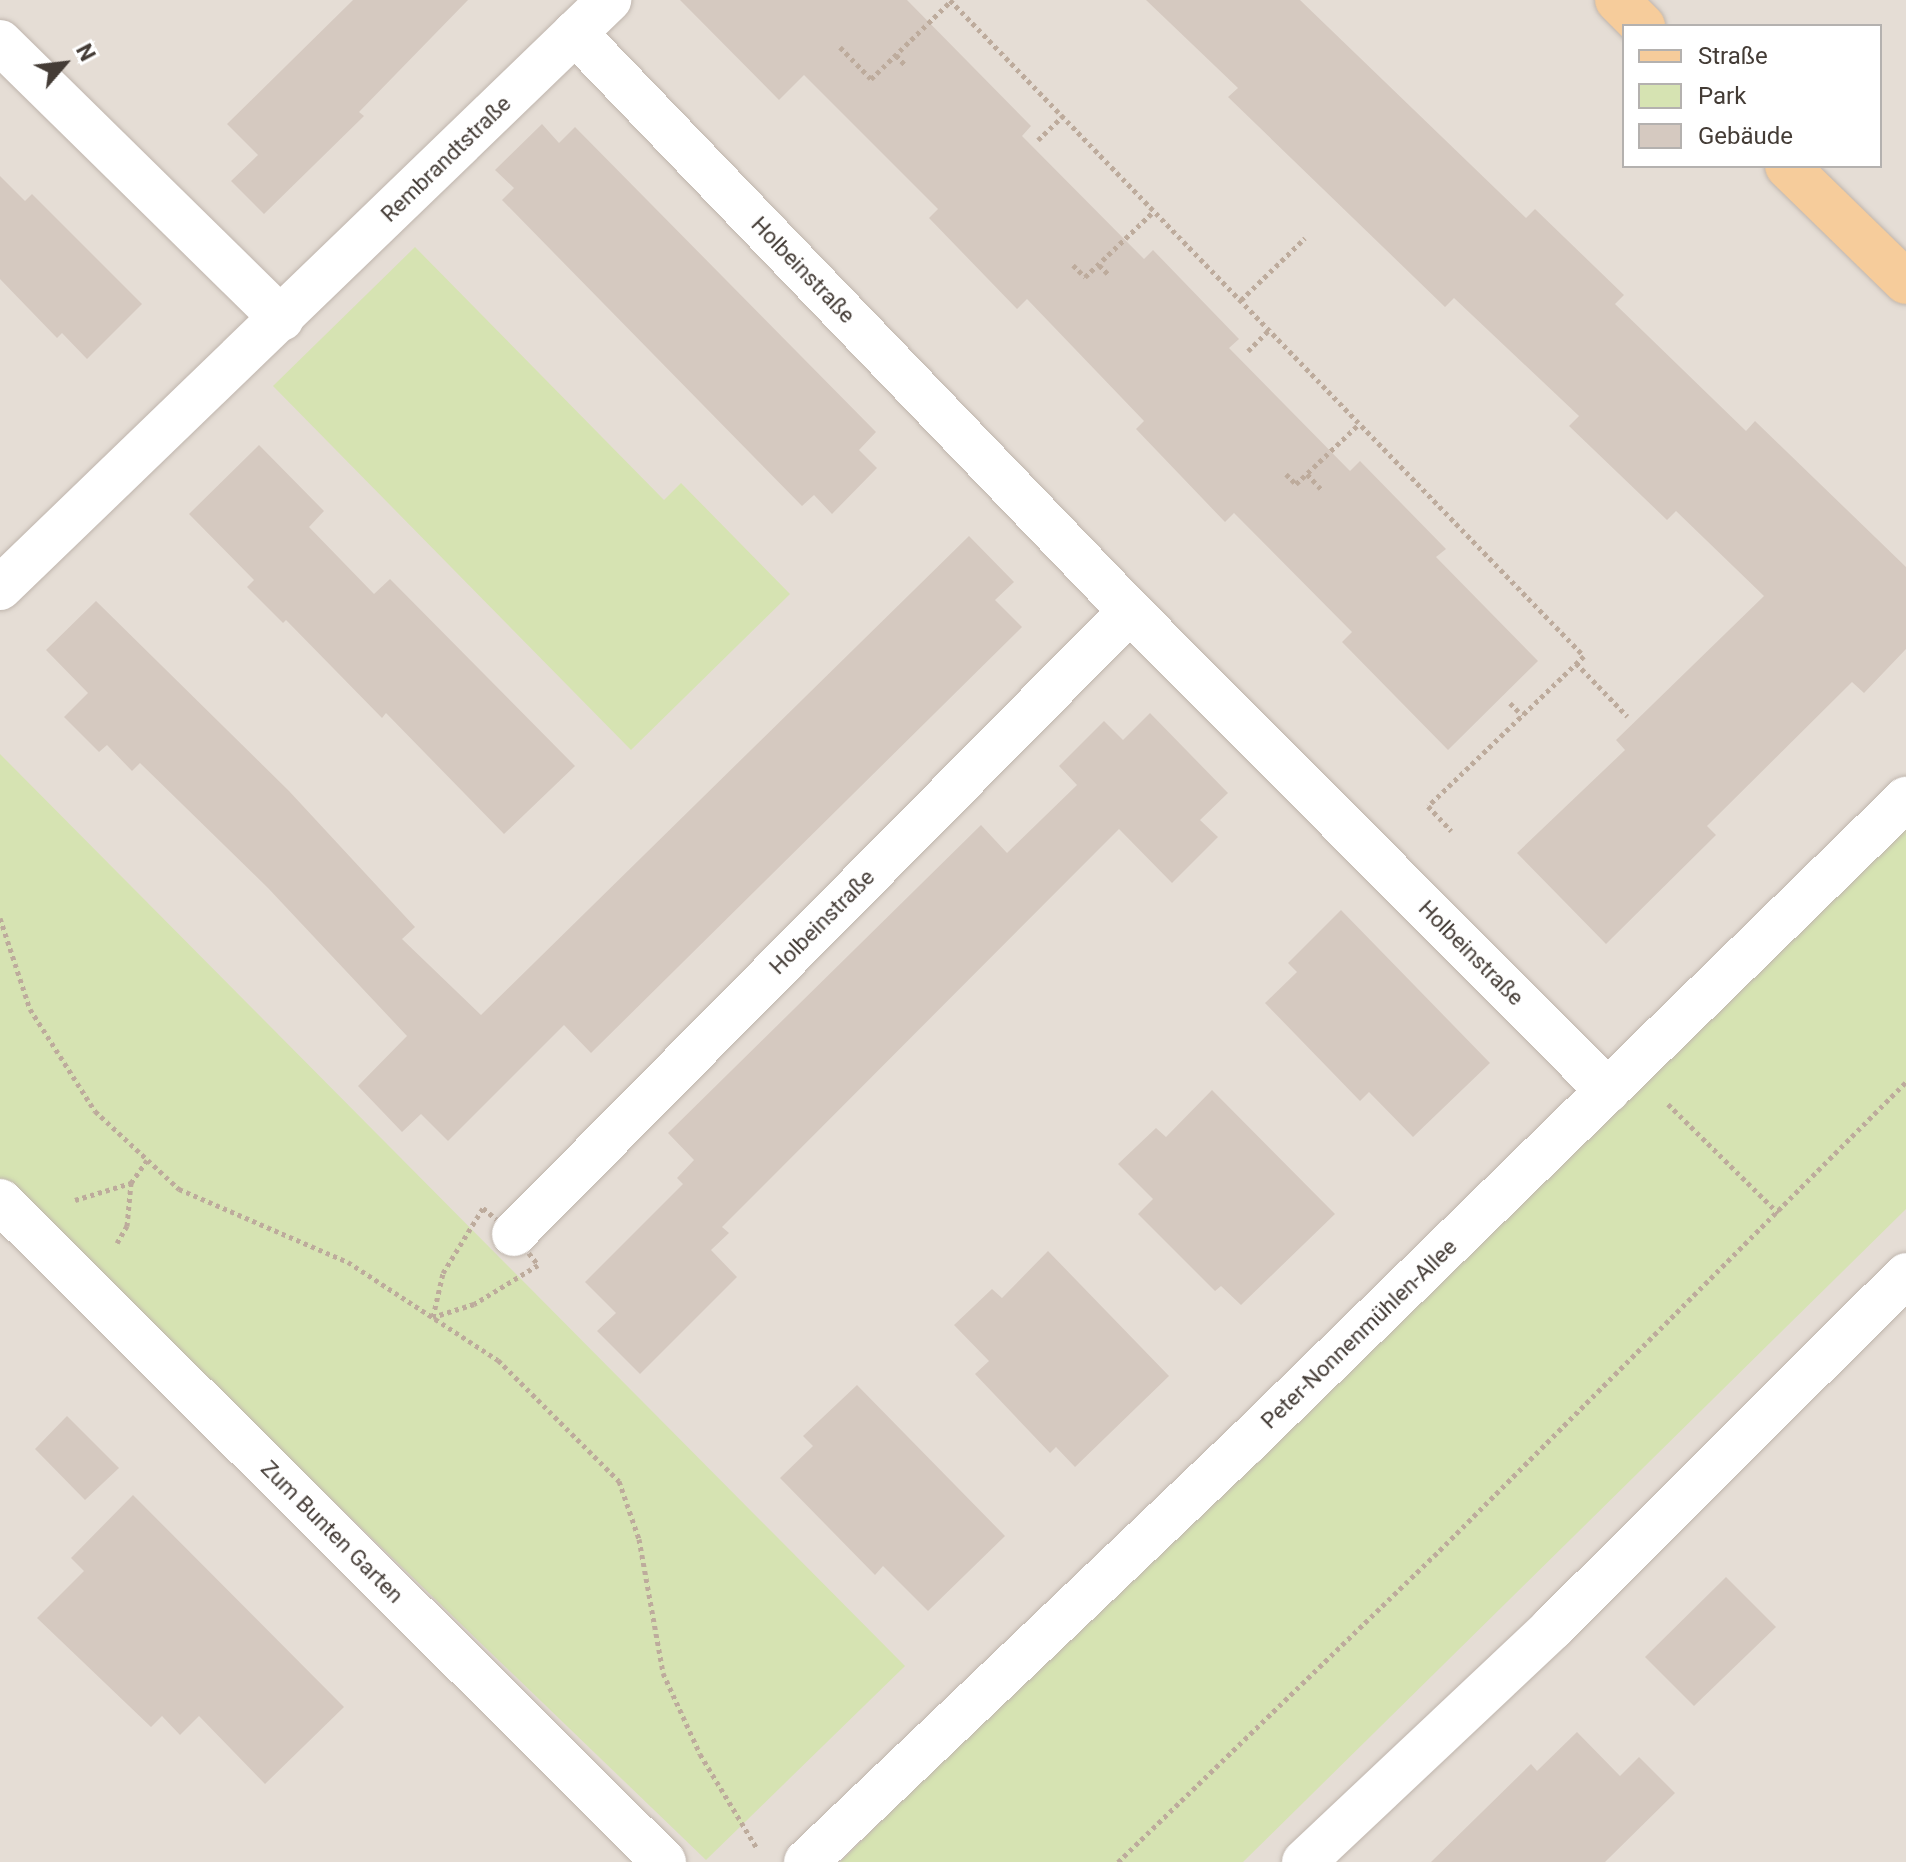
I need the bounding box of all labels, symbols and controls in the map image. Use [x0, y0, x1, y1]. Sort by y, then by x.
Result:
north arrow [24, 24, 104, 104]
legend [1622, 24, 1882, 168]
text: N [71, 40, 100, 65]
text: Straße [1698, 42, 1768, 70]
text: Park [1698, 82, 1746, 110]
street label: Rembrandtstraße [376, 90, 516, 228]
text: Gebäude [1698, 122, 1793, 150]
street label: Holbeinstraße [746, 211, 860, 329]
street label: Holbeinstraße [764, 864, 880, 980]
street label: Holbeinstraße [1413, 895, 1529, 1011]
street label: Peter-Nonnenmühlen-Allee [1256, 1234, 1462, 1434]
street label: Zum Bunten Garten [255, 1455, 409, 1609]

